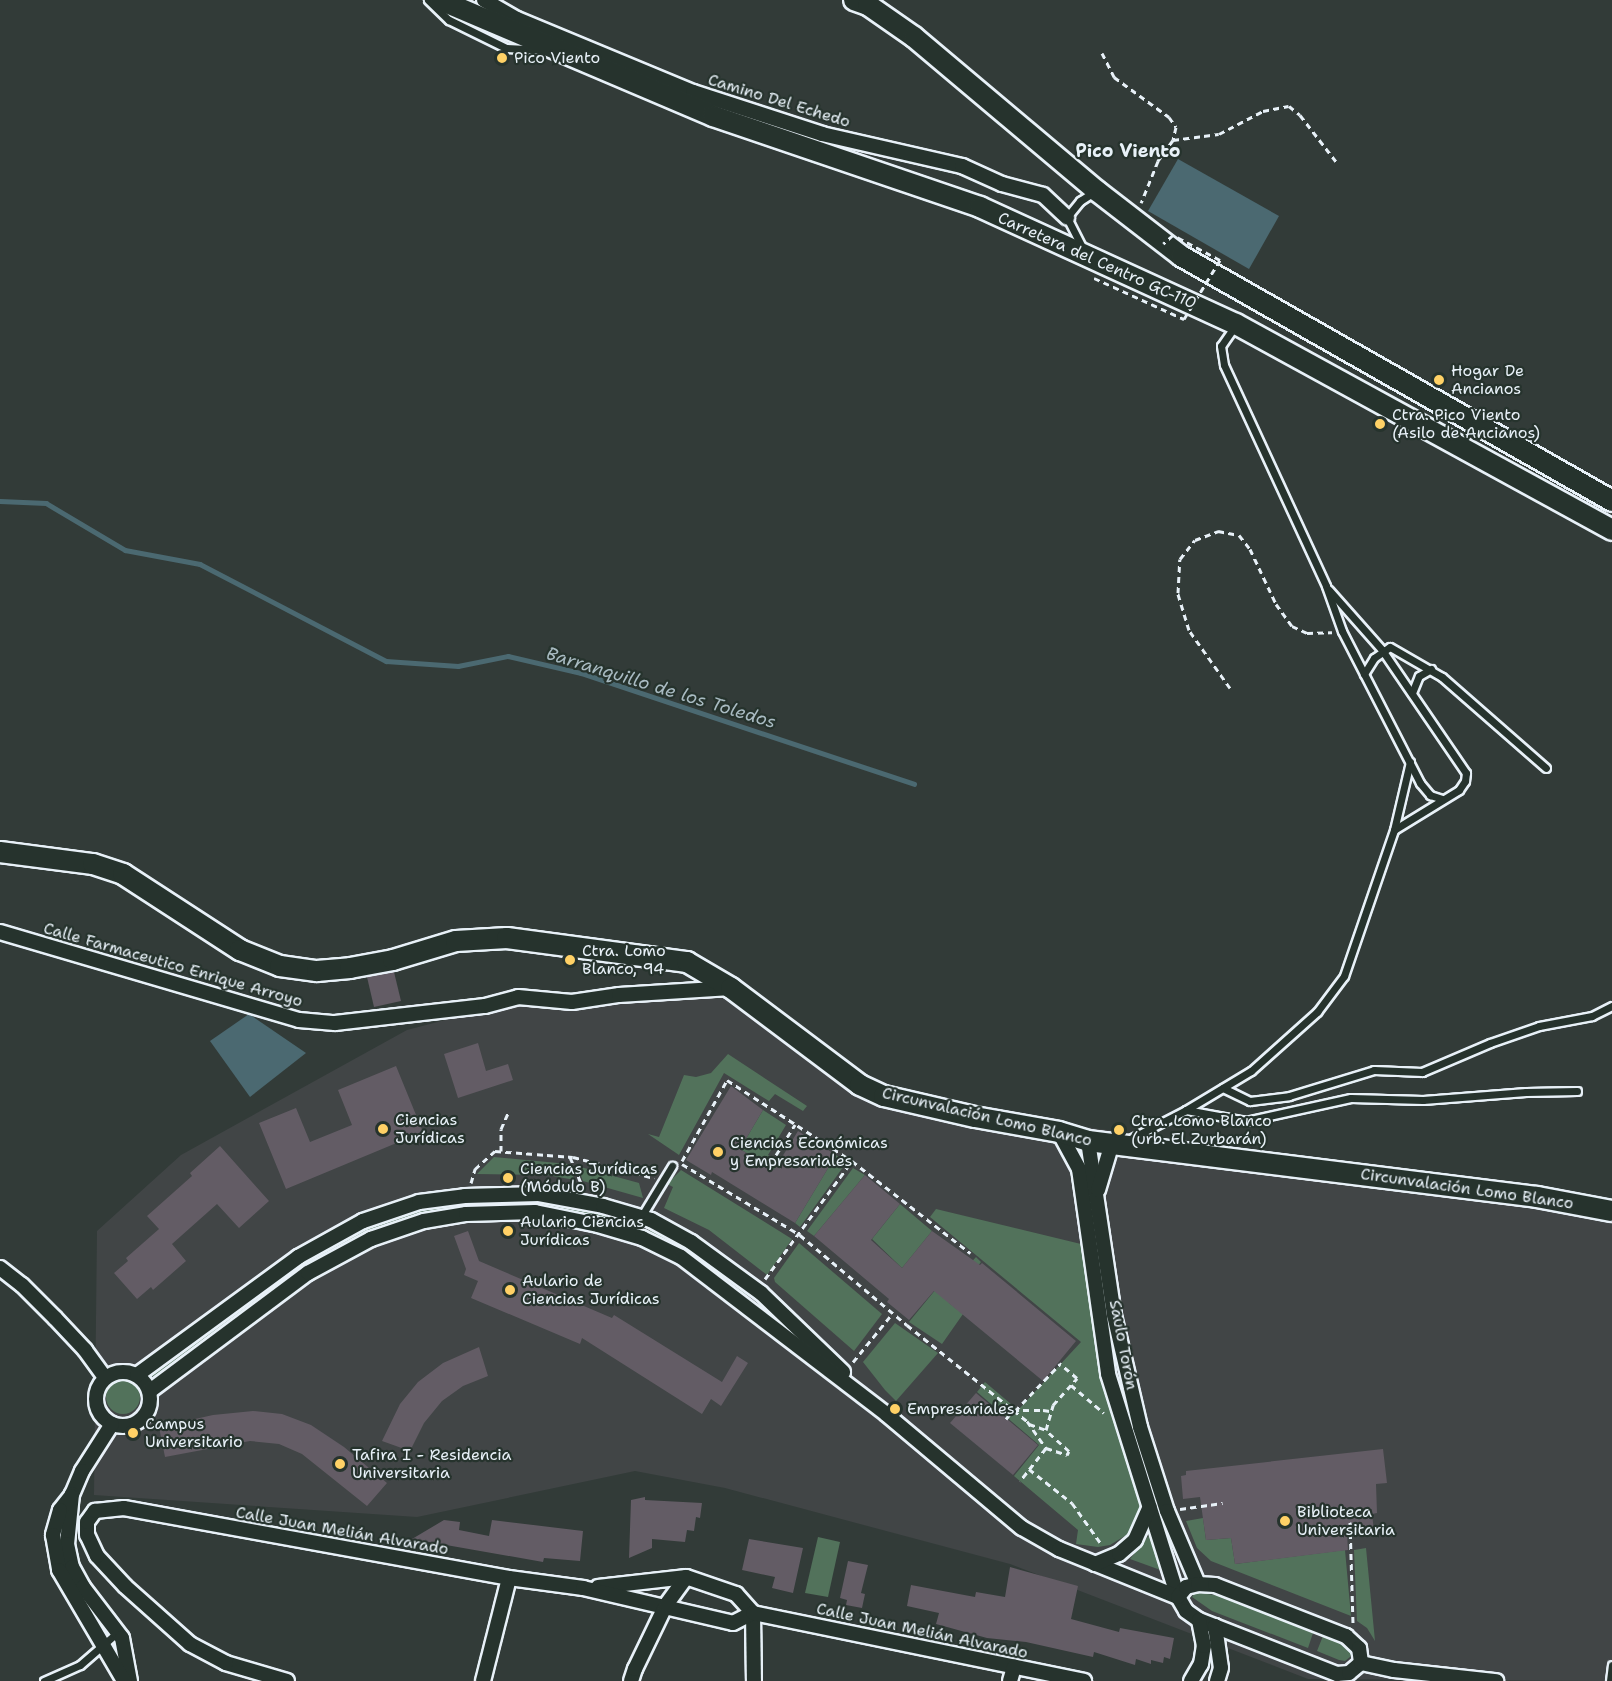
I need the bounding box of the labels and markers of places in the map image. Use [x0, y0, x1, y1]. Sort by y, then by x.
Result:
place label: Pico Viento [514, 48, 600, 68]
marker: Pico Viento [495, 51, 509, 65]
place label: Hogar De Ancianos [1451, 361, 1524, 399]
marker: Hogar De Ancianos [1432, 373, 1446, 387]
place label: Ctra. Pico Viento (Asilo de Ancianos) [1392, 405, 1540, 443]
marker: Ctra. Pico Viento (Asilo de Ancianos) [1373, 417, 1387, 431]
place label: Ctra. Lomo Blanco, 94 [582, 941, 666, 979]
marker: Ctra. Lomo Blanco, 94 [563, 953, 577, 967]
place label: Ciencias Jurídicas [395, 1110, 465, 1148]
place label: Ctra. Lomo Blanco (urb. El Zurbarán) [1131, 1111, 1272, 1149]
marker: Ciencias Jurídicas [376, 1122, 390, 1136]
marker: Ctra. Lomo Blanco (urb. El Zurbarán) [1112, 1123, 1126, 1137]
place label: Ciencias Económicas y Empresariales [730, 1133, 888, 1171]
marker: Ciencias Económicas y Empresariales [711, 1145, 725, 1159]
place label: Ciencias Jurídicas (Módulo B) [520, 1159, 658, 1197]
marker: Ciencias Jurídicas (Módulo B) [501, 1171, 515, 1185]
place label: Aulario Ciencias Jurídicas [520, 1212, 644, 1250]
marker: Aulario Ciencias Jurídicas [501, 1224, 515, 1238]
place label: Aulario de Ciencias Jurídicas [522, 1271, 660, 1309]
marker: Aulario de Ciencias Jurídicas [503, 1283, 517, 1297]
place label: Empresariales [907, 1399, 1015, 1419]
marker: Empresariales [888, 1402, 902, 1416]
place label: Campus Universitario [145, 1414, 243, 1452]
marker: Campus Universitario [126, 1426, 140, 1440]
place label: Tafira I - Residencia Universitaria [352, 1445, 511, 1483]
marker: Tafira I - Residencia Universitaria [333, 1457, 347, 1471]
place label: Biblioteca Universitaria [1297, 1502, 1395, 1540]
marker: Biblioteca Universitaria [1278, 1514, 1292, 1528]

